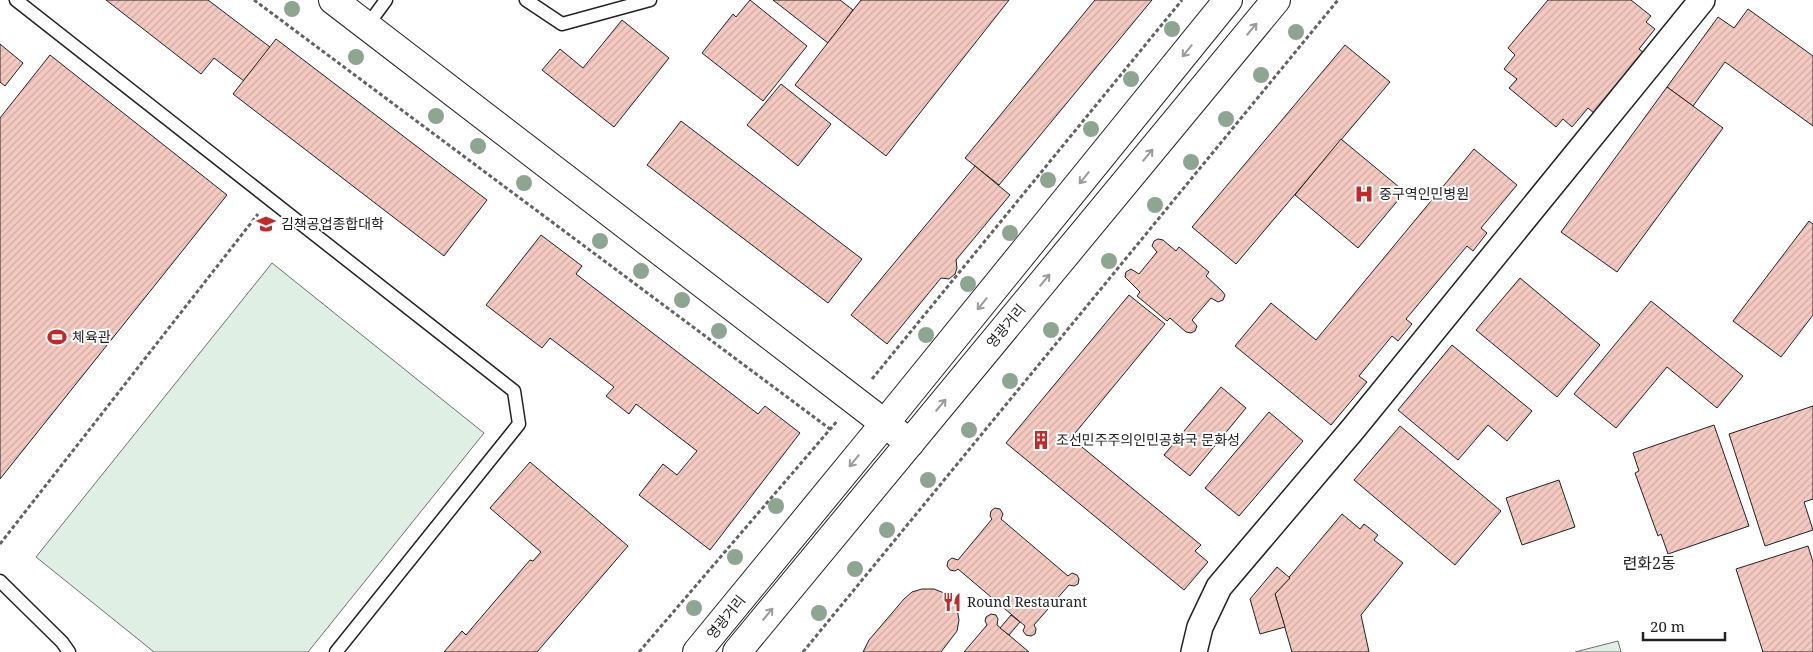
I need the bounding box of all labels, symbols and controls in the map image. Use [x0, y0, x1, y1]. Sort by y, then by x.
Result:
one-way arrow [1246, 23, 1257, 36]
one-way arrow [1181, 45, 1192, 58]
one-way arrow [1143, 148, 1154, 161]
one-way arrow [1079, 171, 1090, 184]
hospital icon: 중구역인민병원 [1353, 183, 1375, 205]
place label: 중구역인민병원 [1379, 184, 1469, 203]
school or university icon: 김책공업종합대학 [255, 213, 277, 235]
place label: 김책공업종합대학 [281, 214, 384, 233]
one-way arrow [1039, 274, 1050, 287]
one-way arrow [976, 297, 987, 310]
street label: 영광거리 [982, 300, 1029, 352]
sports icon: 체육관 [46, 326, 68, 348]
place label: 체육관 [72, 327, 111, 346]
one-way arrow [936, 399, 947, 412]
building icon: 조선민주주의인민공화국 문화성 [1030, 429, 1052, 451]
place label: 조선민주주의인민공화국 문화성 [1056, 430, 1240, 449]
one-way arrow [849, 454, 860, 467]
district label: 련화2동 [1622, 552, 1676, 574]
street label: 영광거리 [702, 591, 749, 643]
restaurant icon: Round Restaurant [941, 591, 963, 613]
place label: Round Restaurant [967, 592, 1087, 611]
one-way arrow [762, 608, 774, 621]
scale bar [1643, 610, 1726, 642]
text: 20 m [1650, 616, 1685, 636]

